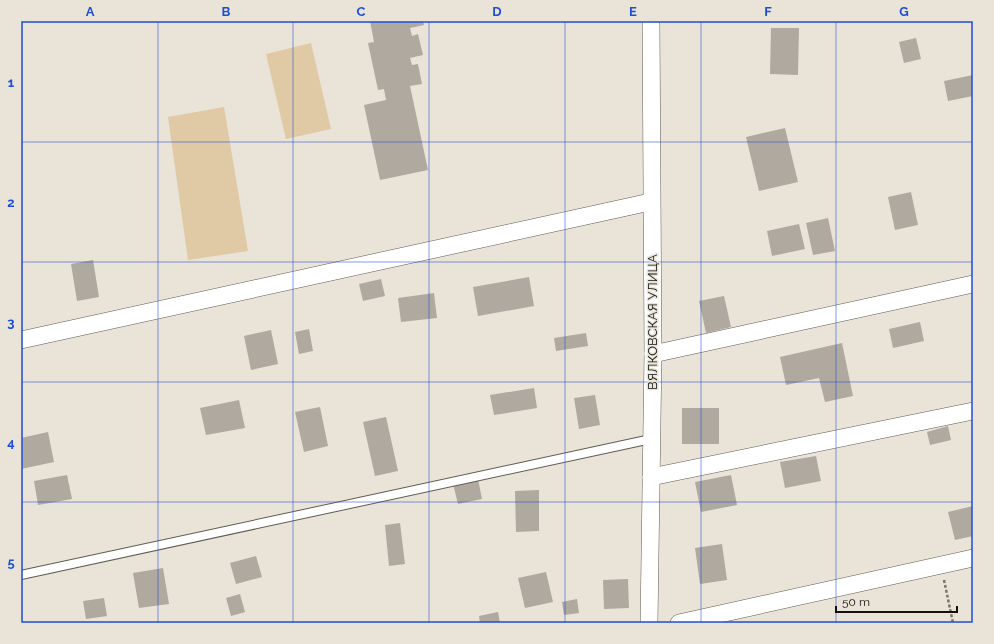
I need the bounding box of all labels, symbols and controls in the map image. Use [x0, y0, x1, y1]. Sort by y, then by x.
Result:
text: A [86, 4, 95, 19]
text: B [222, 4, 231, 19]
text: C [357, 4, 366, 19]
text: D [492, 4, 502, 19]
text: E [629, 4, 637, 19]
text: F [764, 4, 772, 19]
text: G [899, 4, 909, 19]
text: 1 [8, 75, 15, 90]
text: 2 [7, 195, 15, 210]
street label: ВЯЛКОВСКАЯ УЛИЦА [645, 254, 660, 390]
text: 3 [7, 315, 15, 330]
text: 4 [7, 435, 15, 450]
text: 5 [7, 555, 15, 570]
scale bar [836, 588, 957, 614]
text: 50 m [842, 595, 870, 609]

